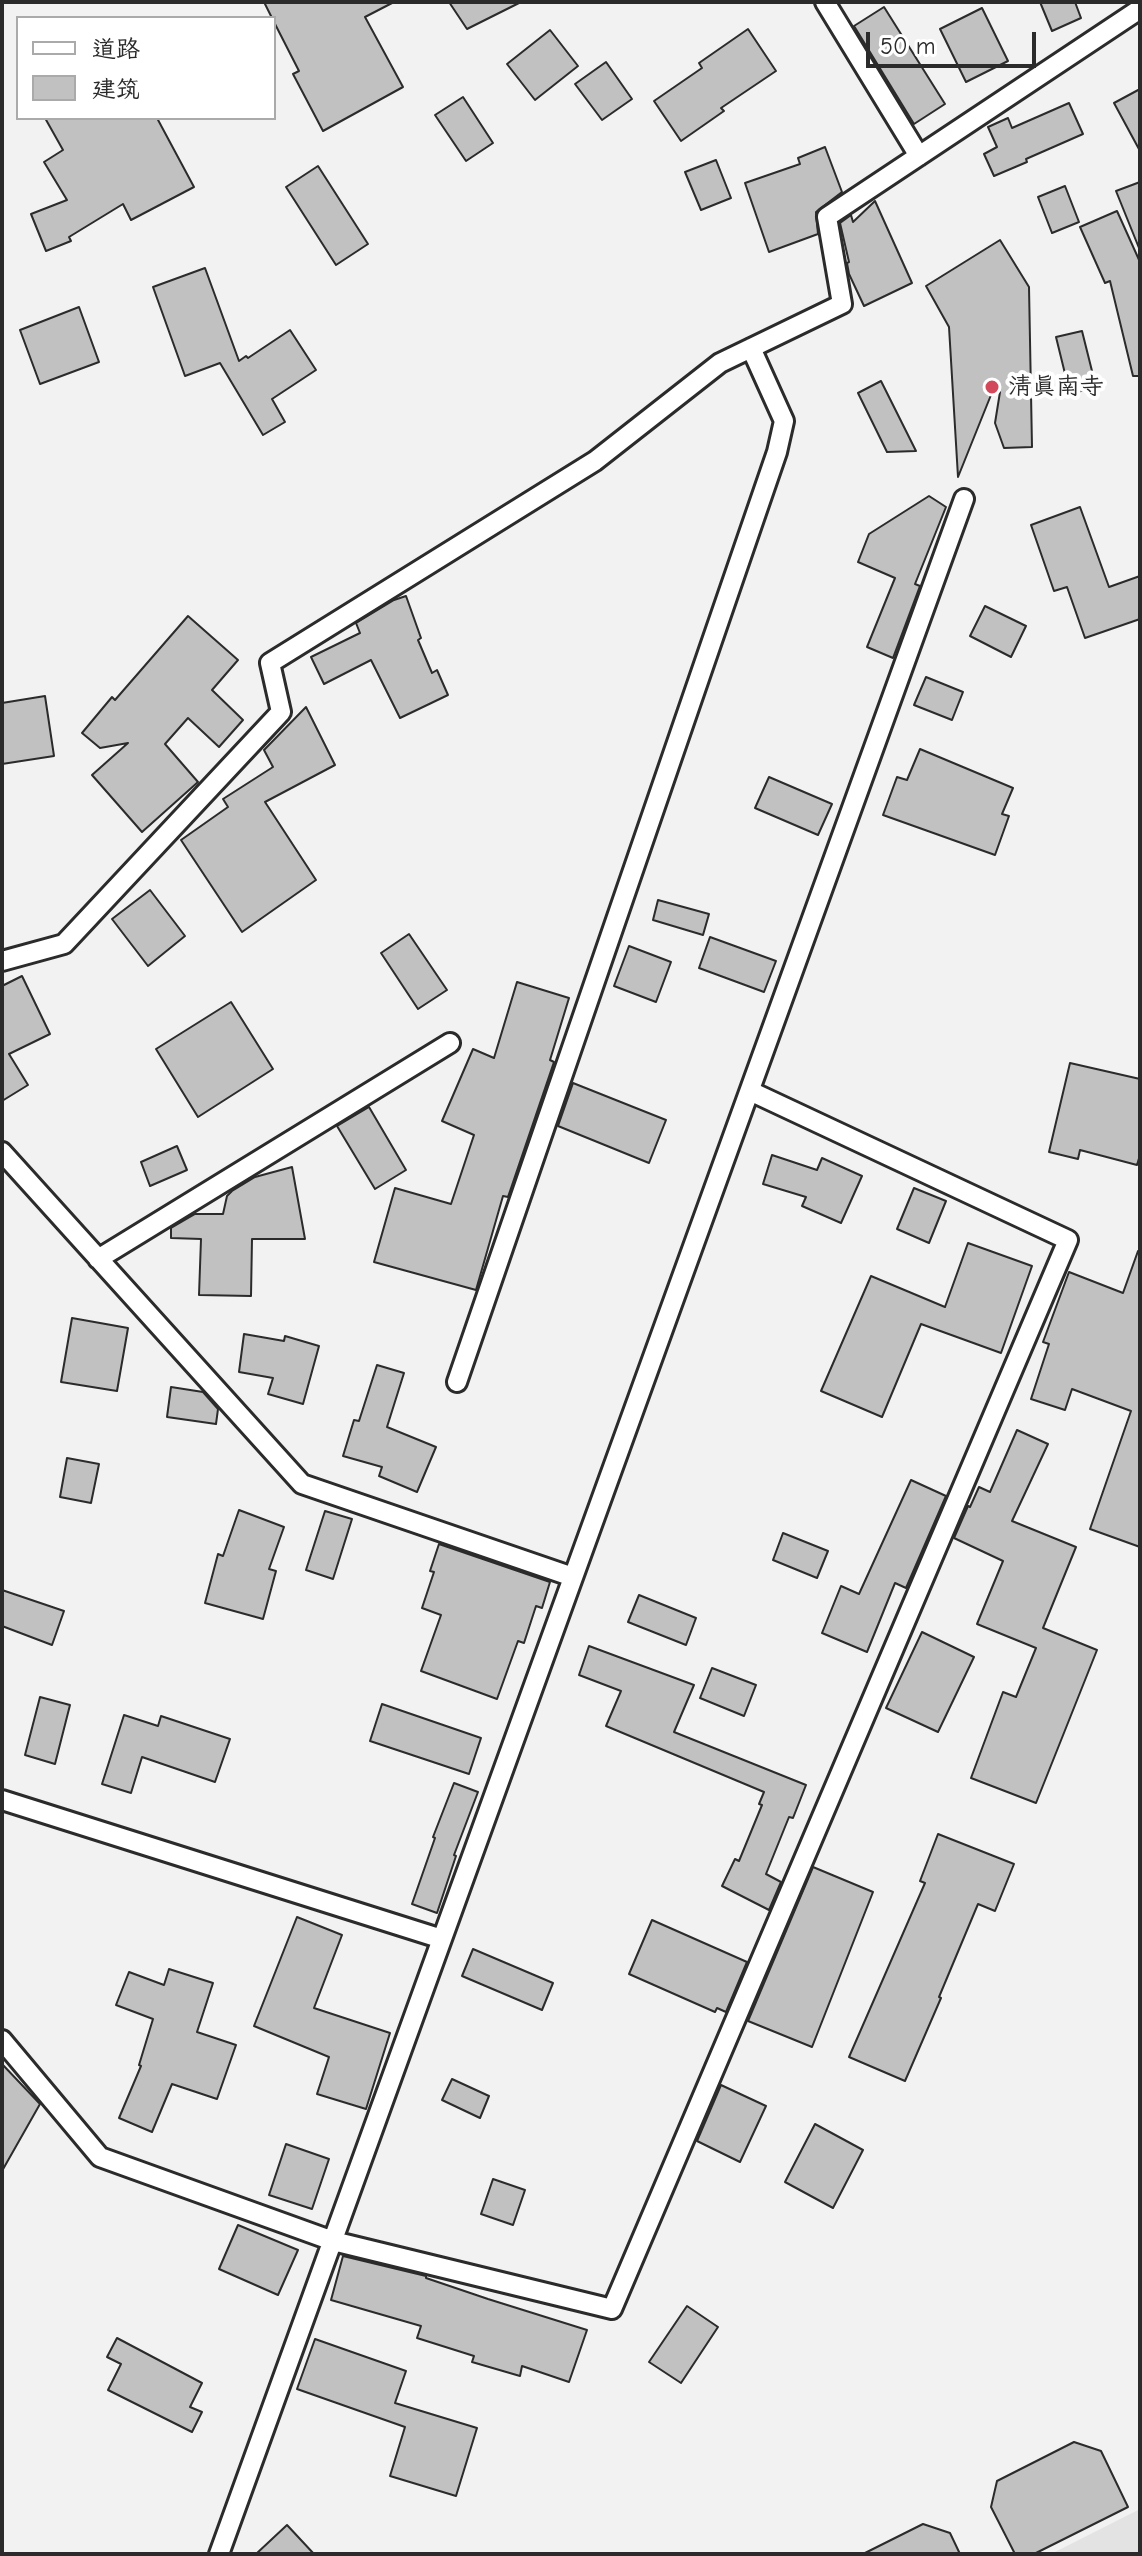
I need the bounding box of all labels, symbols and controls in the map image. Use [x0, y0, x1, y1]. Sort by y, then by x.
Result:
legend [16, 16, 276, 120]
scale bar [870, 16, 1040, 66]
text: 50 m [880, 32, 936, 60]
text: 道路 [92, 35, 140, 63]
text: 建筑 [92, 75, 140, 103]
place label: 清真南寺 [1008, 373, 1104, 401]
marker: 清真南寺 [983, 378, 1001, 396]

